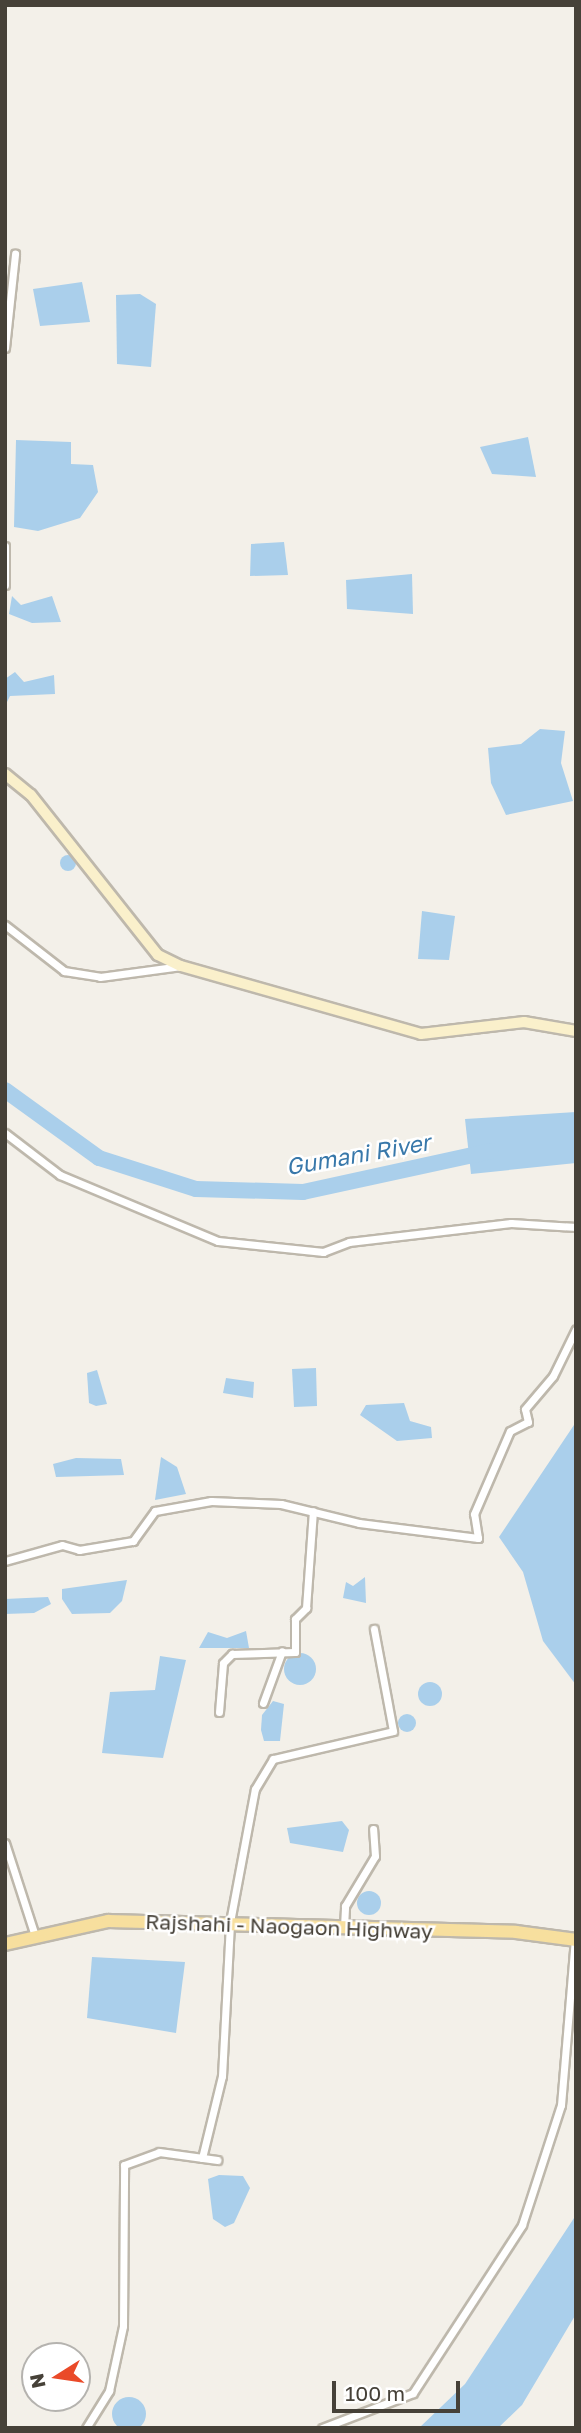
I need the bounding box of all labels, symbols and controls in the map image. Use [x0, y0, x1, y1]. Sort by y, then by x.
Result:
water label: Gumani River [284, 1128, 432, 1180]
street label: Rajshahi - Naogaon Highway [145, 1908, 433, 1944]
north arrow [21, 2342, 91, 2412]
scale bar [336, 2366, 464, 2410]
text: N [24, 2372, 50, 2391]
text: 100 m [345, 2380, 405, 2406]

